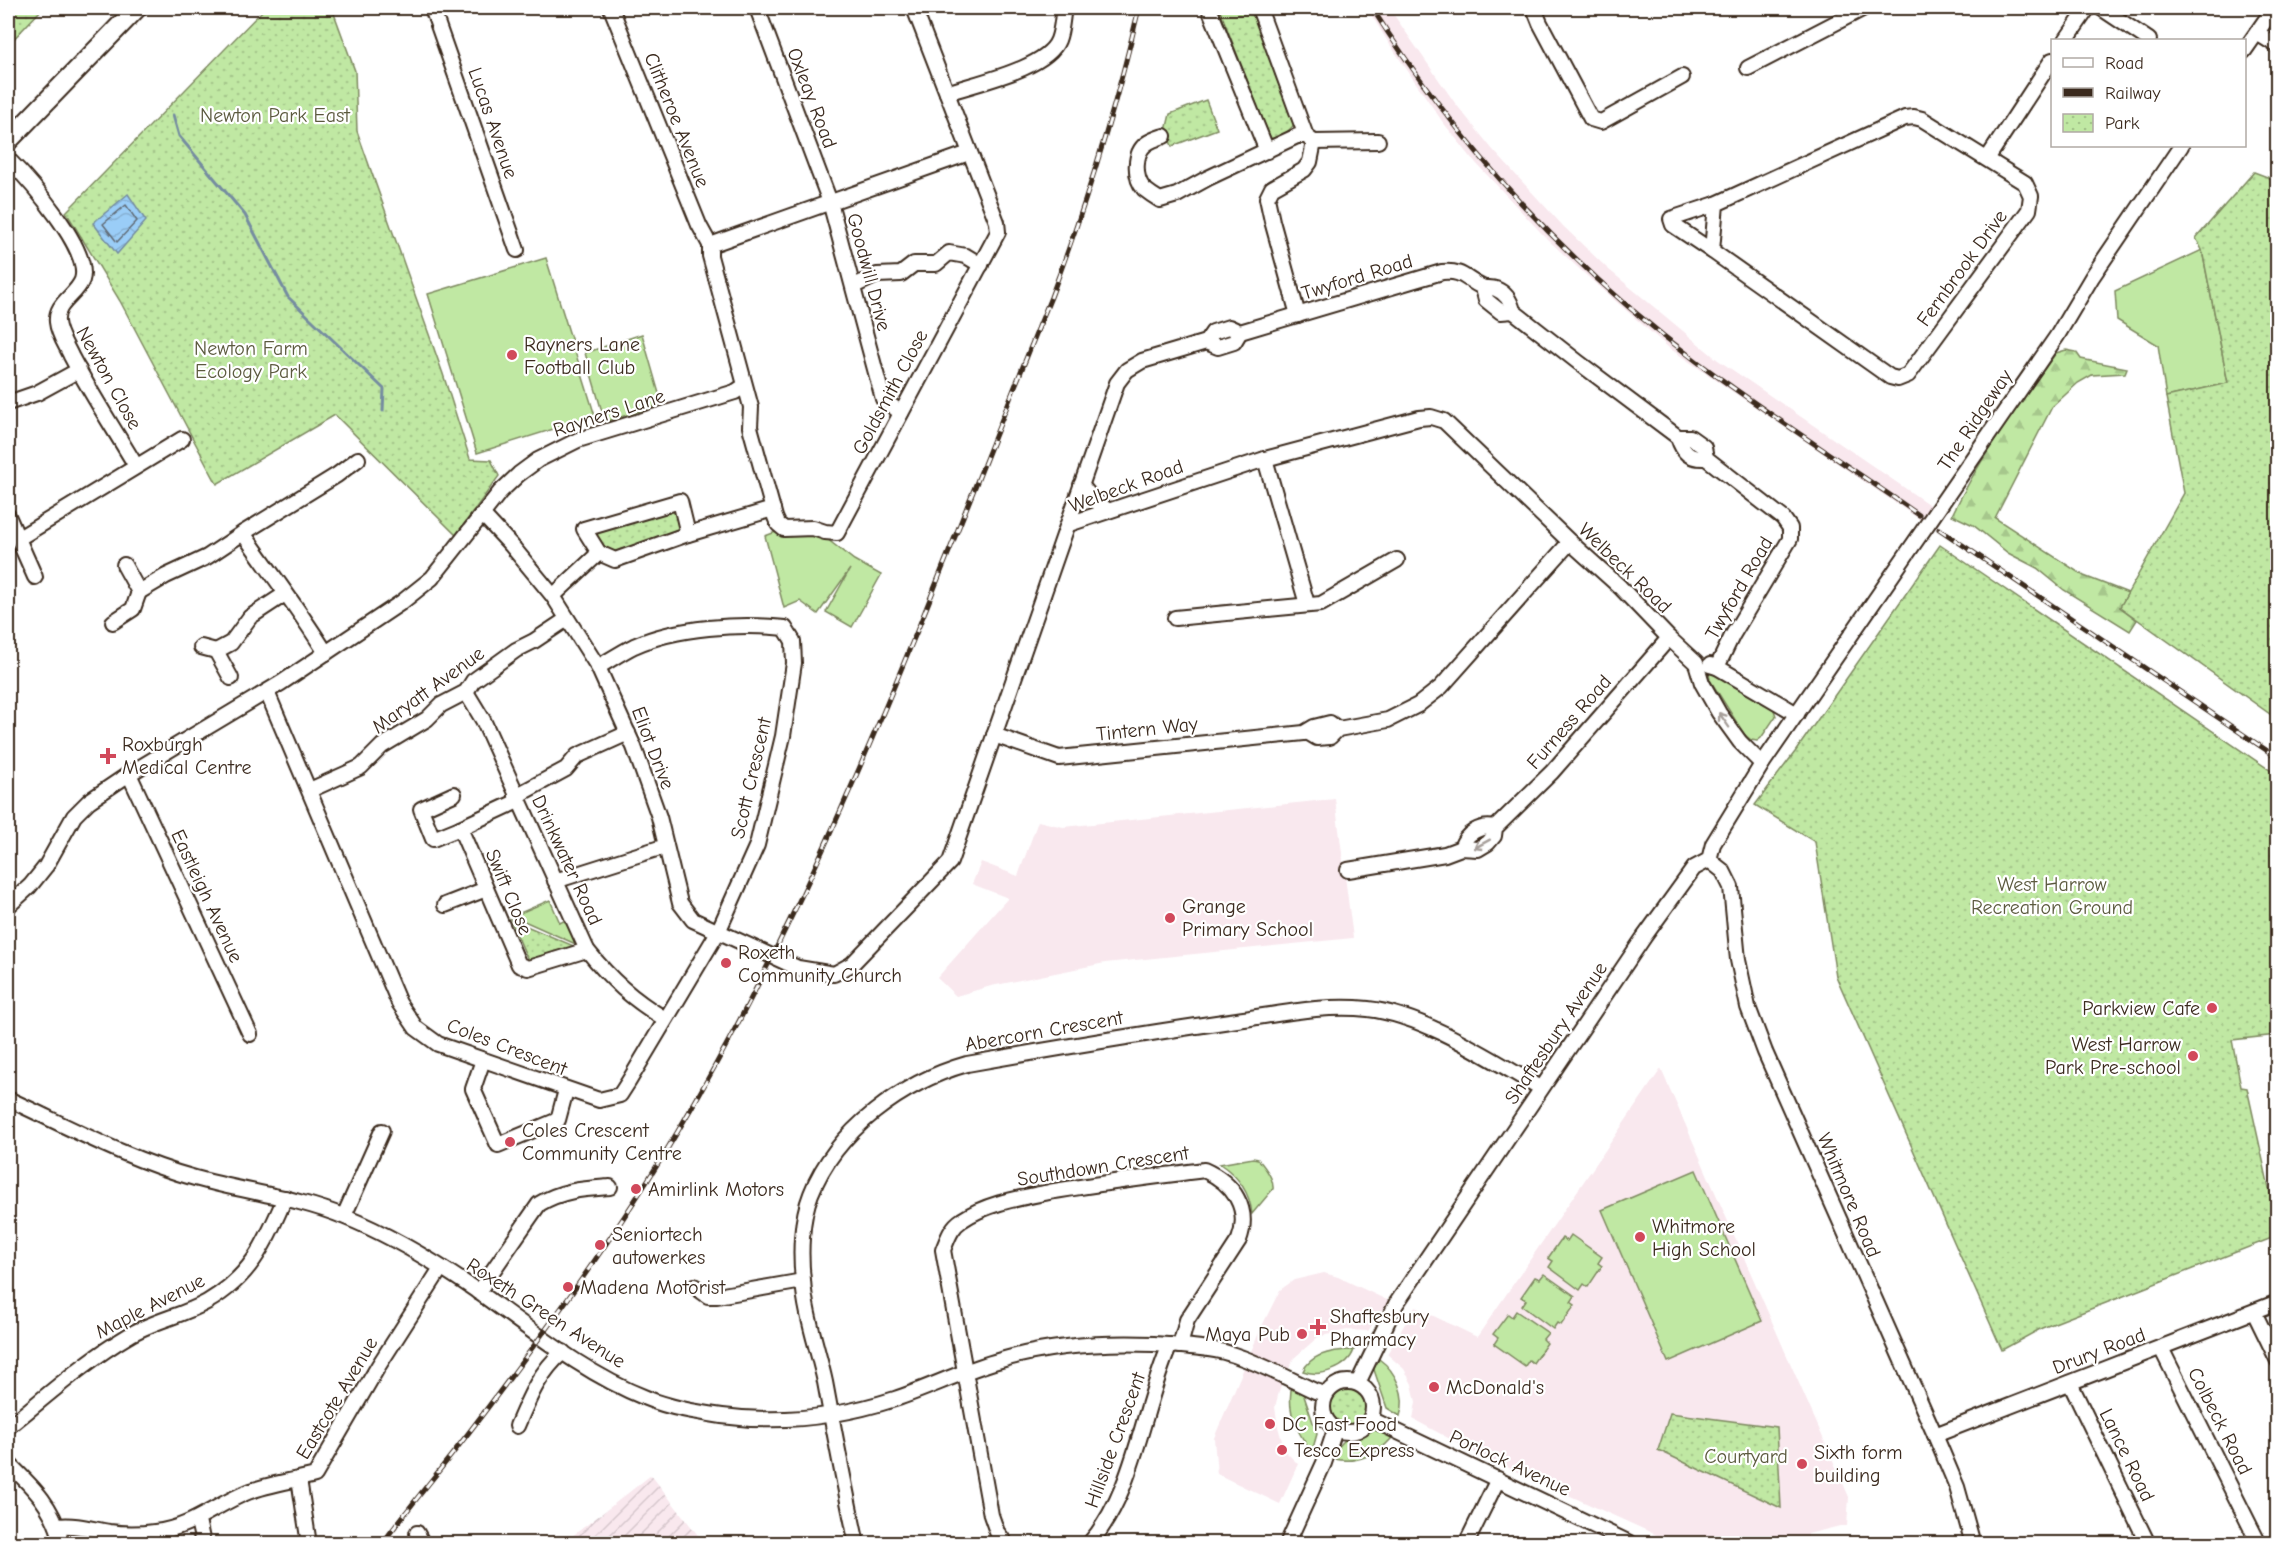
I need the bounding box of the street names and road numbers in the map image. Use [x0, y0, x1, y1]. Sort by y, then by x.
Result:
street label: Oxleay Road [782, 44, 842, 152]
street label: Clitheroe Avenue [639, 49, 715, 191]
street label: Lucas Avenue [463, 64, 523, 182]
street label: Fernbrook Drive [1912, 205, 2012, 331]
street label: Goodwill Drive [842, 211, 896, 333]
street label: Twyford Road [1299, 249, 1415, 305]
street label: Newton Close [71, 323, 147, 433]
street label: Goldsmith Close [848, 326, 932, 458]
street label: The Ridgeway [1933, 365, 2017, 475]
street label: Rayners Lane [550, 384, 668, 442]
street label: Welbeck Road [1066, 455, 1186, 517]
street label: Welbeck Road [1574, 518, 1676, 618]
street label: Twyford Road [1700, 532, 1778, 644]
street label: Maryatt Avenue [367, 642, 489, 738]
street label: Furness Road [1522, 670, 1616, 774]
street label: Eliot Drive [627, 703, 679, 793]
street label: Tintern Way [1095, 712, 1199, 746]
street label: Scott Crescent [726, 714, 776, 841]
street label: Drinkwater Road [527, 791, 607, 929]
street label: Eastleigh Avenue [166, 826, 248, 966]
street label: Swift Close [481, 846, 537, 938]
street label: Shaftesbury Avenue [1500, 958, 1612, 1108]
street label: Abercorn Crescent [963, 1006, 1126, 1056]
street label: Coles Crescent [444, 1014, 572, 1081]
street label: Whitmore Road [1812, 1129, 1886, 1261]
street label: Southdown Crescent [1015, 1141, 1192, 1191]
street label: Roxeth Green Avenue [462, 1253, 630, 1373]
street label: Maple Avenue [91, 1269, 209, 1343]
street label: Drury Road [2049, 1323, 2149, 1379]
street label: Eastcote Avenue [291, 1333, 383, 1463]
street label: Colbeck Road [2183, 1364, 2257, 1478]
street label: Hillside Crescent [1080, 1368, 1151, 1511]
street label: Lance Road [2095, 1405, 2159, 1505]
street label: Porlock Avenue [1446, 1425, 1574, 1501]

